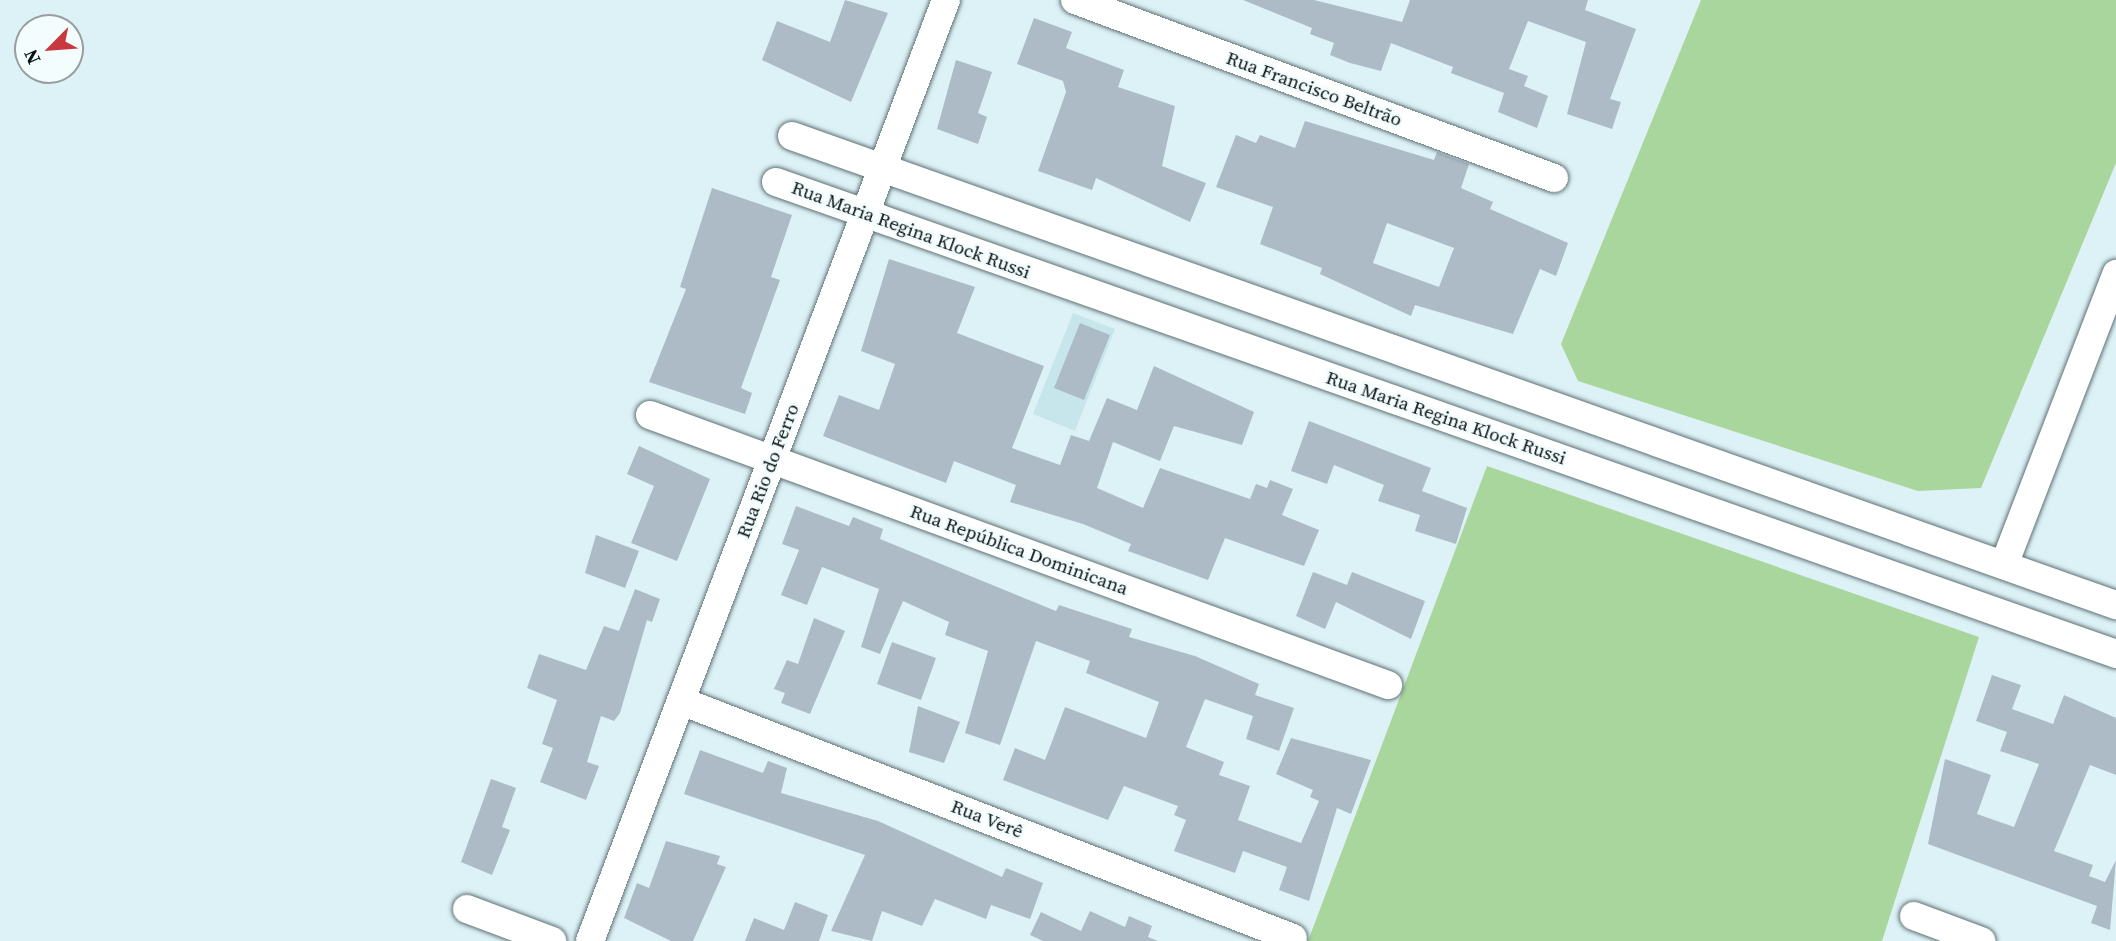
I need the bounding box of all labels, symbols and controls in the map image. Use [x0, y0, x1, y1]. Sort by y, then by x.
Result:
north arrow [14, 14, 84, 84]
text: N [17, 45, 46, 69]
street label: Rua Francisco Beltrão [1223, 47, 1405, 131]
street label: Rua Maria Regina Klock Russi [788, 176, 1034, 284]
street label: Rua Maria Regina Klock Russi [1323, 366, 1569, 470]
street label: Rua Rio do Ferro [732, 401, 804, 541]
street label: Rua República Dominicana [907, 500, 1131, 600]
street label: Rua Verê [947, 795, 1027, 843]

